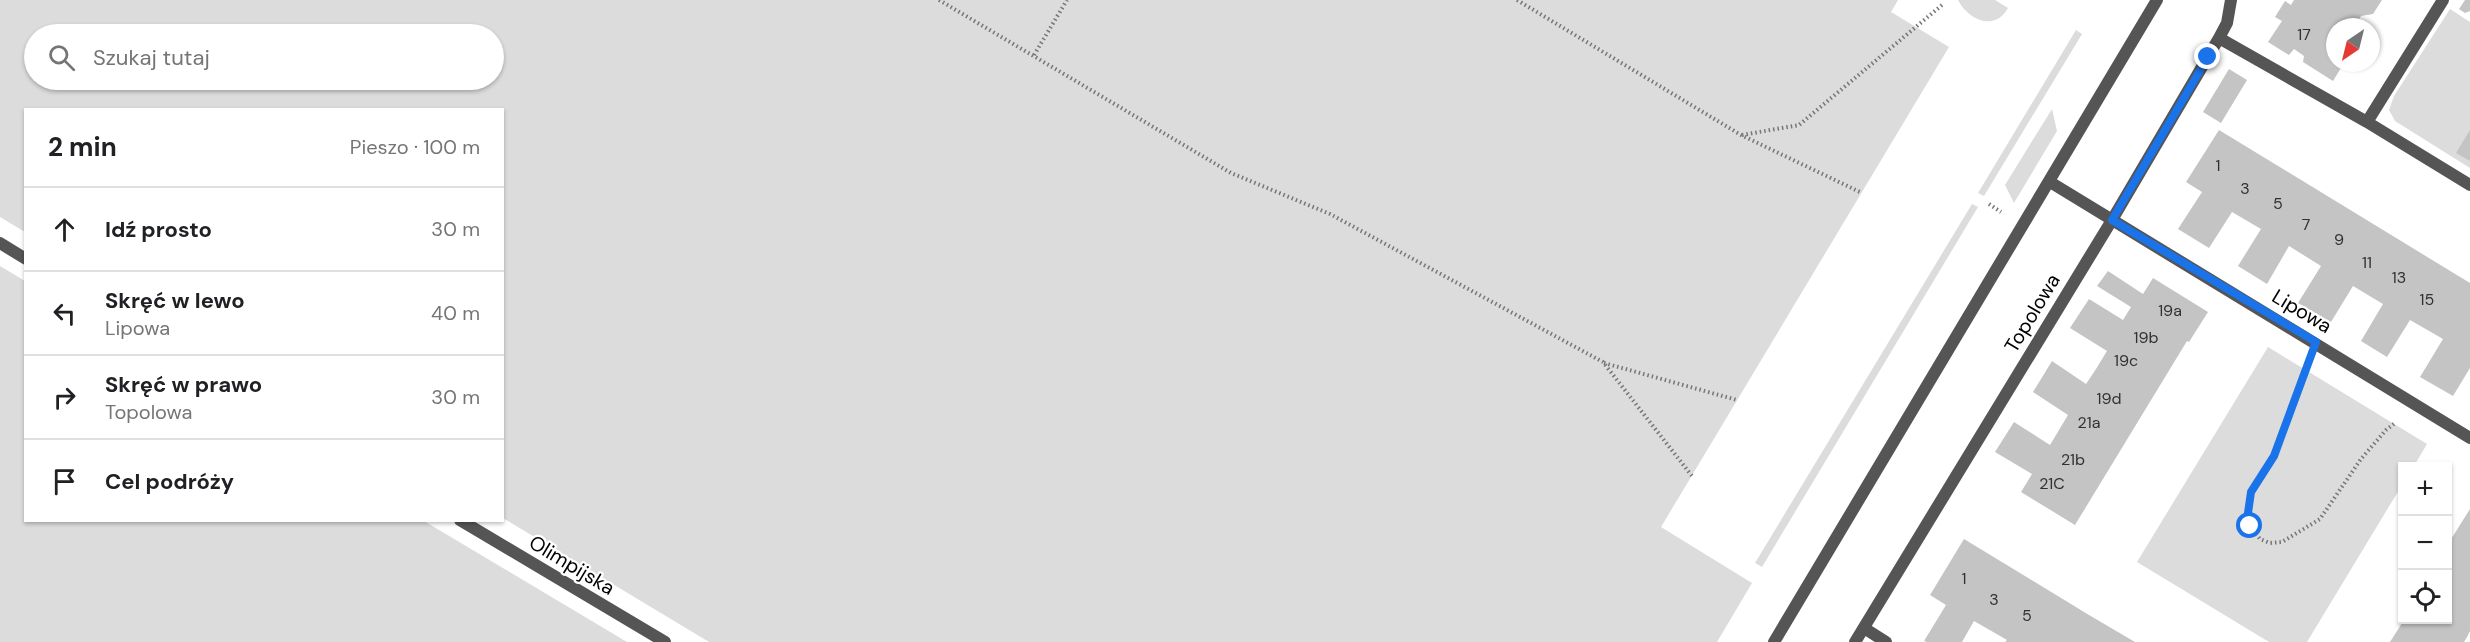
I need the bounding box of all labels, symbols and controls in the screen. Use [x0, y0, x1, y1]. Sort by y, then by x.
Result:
north arrow [2326, 18, 2380, 72]
search box [24, 24, 504, 90]
house number: 17 [2297, 24, 2311, 45]
icon: search [45, 41, 78, 74]
text: Szukaj tutaj [93, 43, 210, 72]
route end [2194, 43, 2220, 69]
text: 2 min [48, 130, 117, 164]
text: Pieszo · 100 m [350, 134, 480, 160]
house number: 1 [2216, 155, 2221, 176]
house number: 3 [2240, 178, 2250, 199]
house number: 5 [2273, 193, 2283, 214]
icon: ahead [48, 213, 81, 246]
house number: 7 [2302, 214, 2310, 235]
text: Idź prosto [105, 215, 212, 244]
text: 30 m [431, 216, 480, 242]
house number: 9 [2334, 229, 2344, 250]
house number: 11 [2362, 252, 2372, 273]
house number: 13 [2392, 267, 2406, 288]
street label: Topolowa [1998, 269, 2066, 357]
street label: Lipowa [2267, 283, 2337, 339]
text: Skręć w lewo [105, 286, 245, 315]
house number: 15 [2420, 289, 2434, 310]
icon: left [48, 297, 81, 330]
text: 40 m [431, 300, 480, 326]
house number: 19a [2158, 300, 2182, 321]
text: Lipowa [105, 315, 170, 341]
house number: 19b [2133, 327, 2159, 348]
house number: 19c [2114, 350, 2138, 371]
text: Skręć w prawo [105, 370, 262, 399]
icon: right [48, 381, 81, 414]
text: 30 m [431, 384, 480, 410]
house number: 19d [2096, 388, 2122, 409]
text: Topolowa [105, 399, 192, 425]
house number: 21a [2078, 412, 2100, 433]
house number: 21b [2061, 449, 2085, 470]
map controls [2398, 462, 2452, 624]
button: + [2398, 462, 2452, 516]
icon: arrive [48, 465, 81, 498]
text: Cel podróży [105, 467, 234, 496]
house number: 21C [2039, 473, 2065, 494]
route start [2236, 512, 2262, 538]
button: − [2398, 516, 2452, 570]
street label: Olimpijska [524, 529, 620, 601]
house number: 1 [1962, 568, 1967, 589]
button: locate [2398, 570, 2452, 624]
house number: 3 [1989, 589, 1999, 610]
house number: 5 [2022, 605, 2032, 626]

